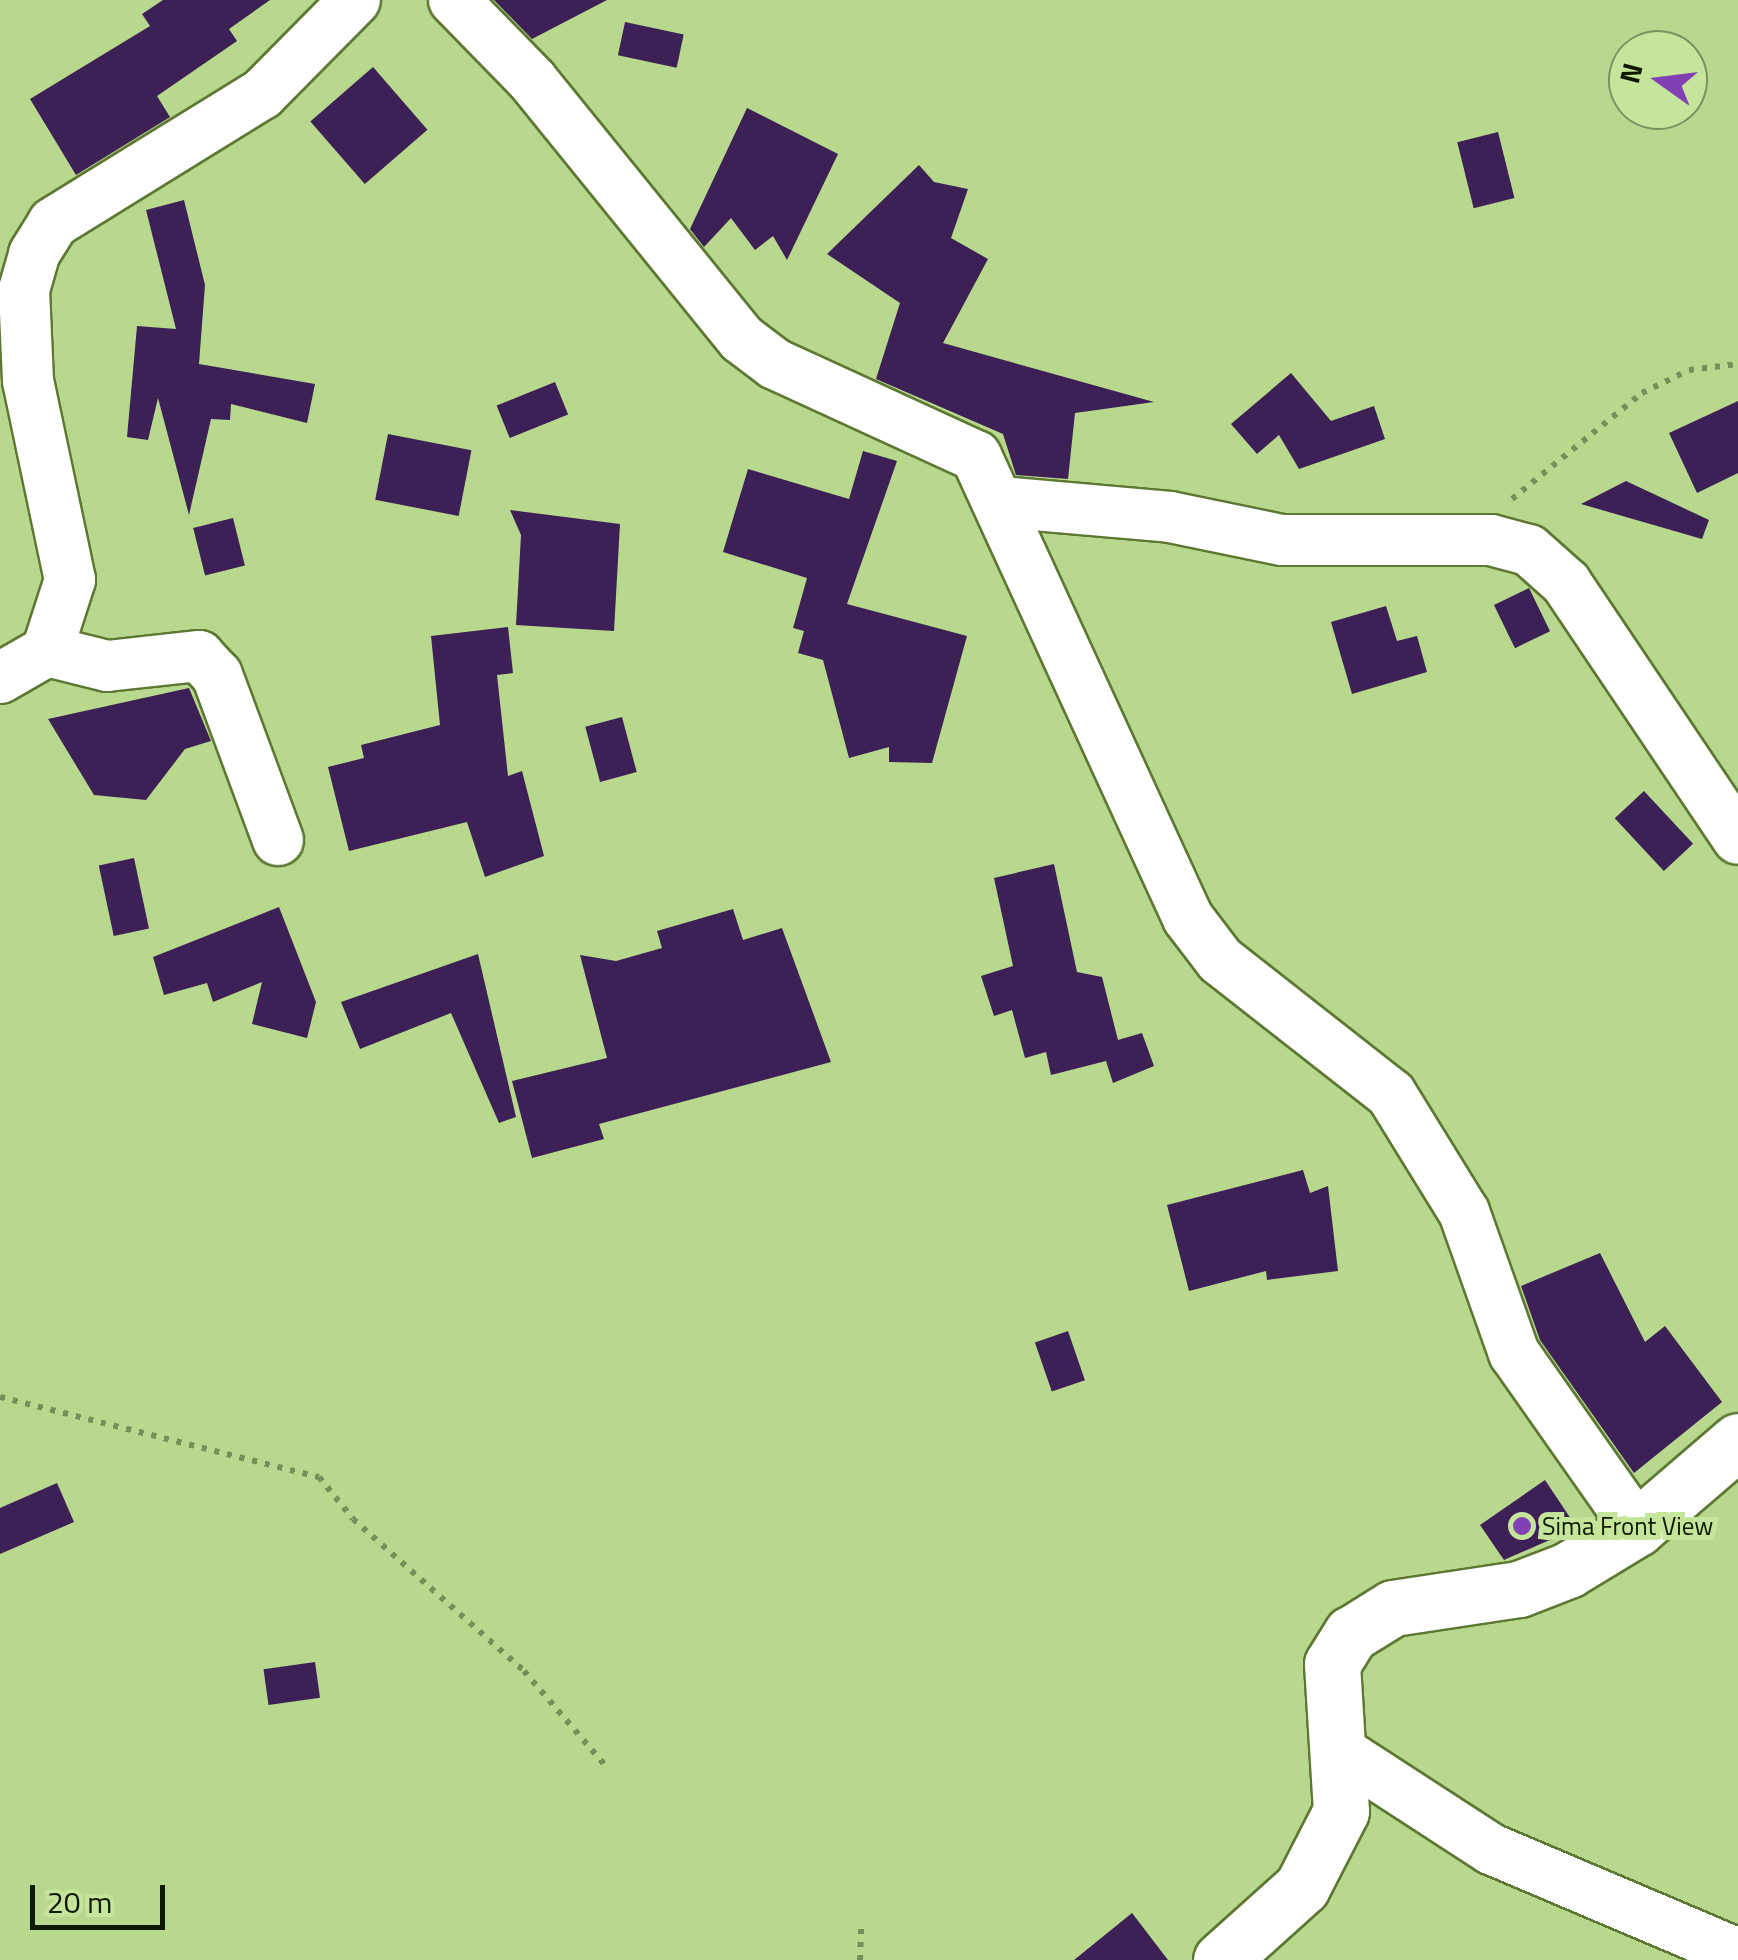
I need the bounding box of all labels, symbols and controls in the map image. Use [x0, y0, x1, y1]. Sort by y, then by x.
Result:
north arrow [1608, 30, 1708, 130]
text: N [1607, 58, 1654, 88]
place label: Sima Front View [1542, 1511, 1713, 1541]
marker: Sima Front View [1511, 1515, 1533, 1537]
scale bar [35, 1865, 170, 1927]
text: 20 m [47, 1879, 112, 1925]

